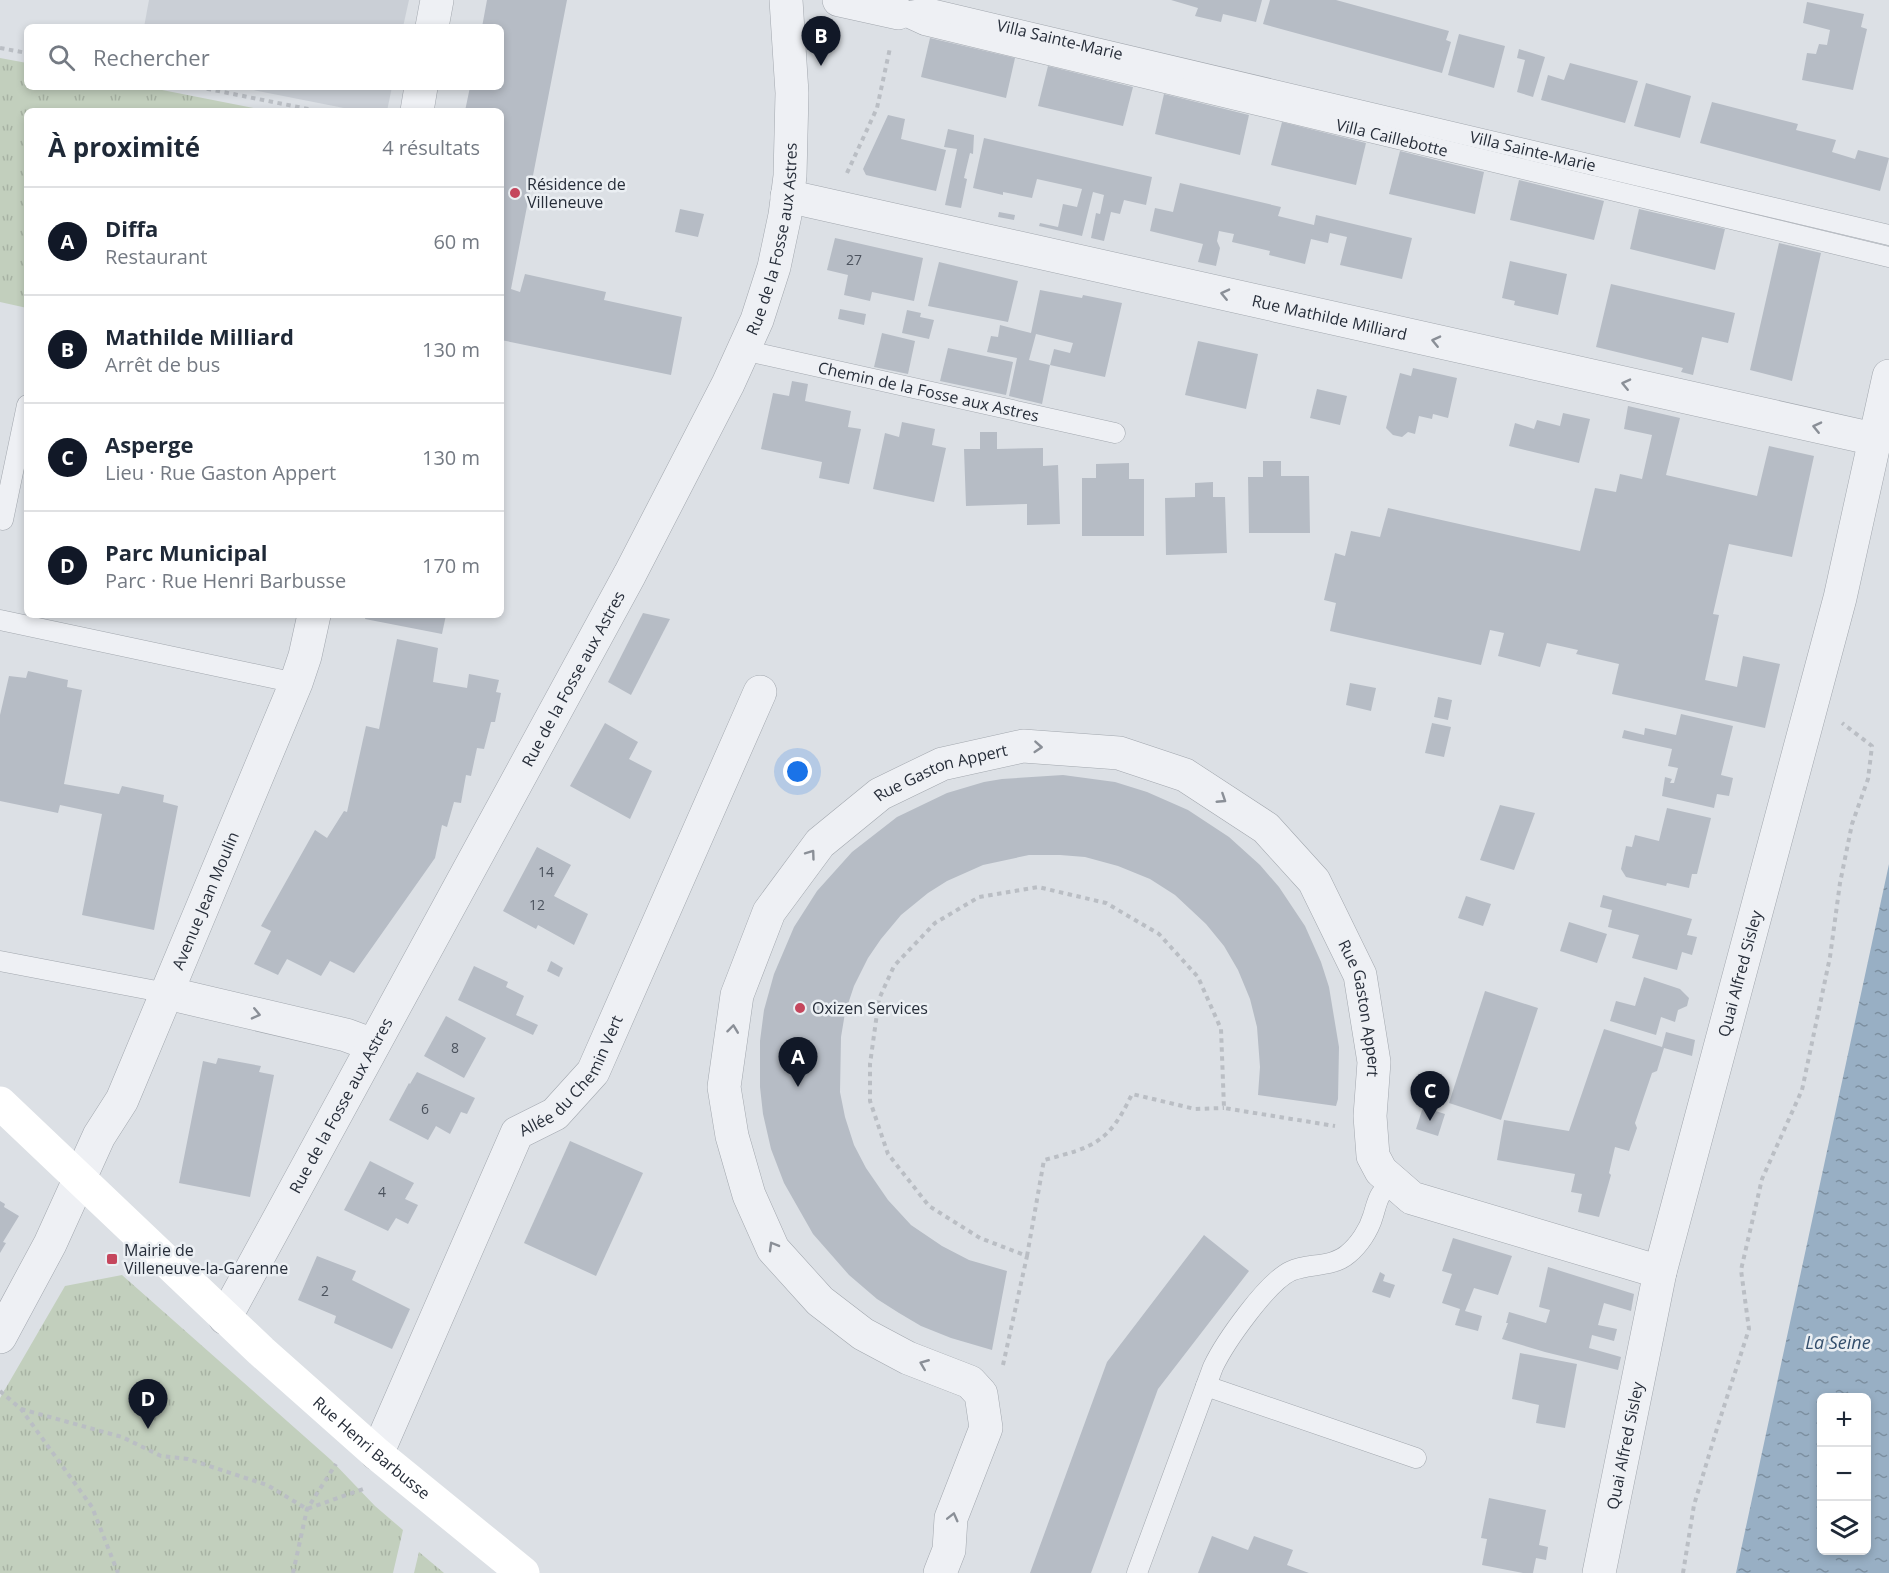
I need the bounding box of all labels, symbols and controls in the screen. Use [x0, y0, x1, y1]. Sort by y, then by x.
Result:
street label: Villa Sainte-Marie [995, 14, 1125, 65]
pin: B [802, 16, 840, 66]
search box [24, 24, 504, 90]
icon: search [45, 41, 78, 74]
text: Rechercher [93, 42, 210, 72]
street label: Villa Caillebotte [1334, 113, 1450, 162]
street label: Villa Sainte-Marie [1468, 125, 1598, 176]
text: À proximité [48, 129, 200, 165]
text: 4 résultats [382, 134, 480, 161]
street label: Rue de la Fosse aux Astres [741, 143, 802, 339]
place label: Résidence de Villeneuve [527, 173, 626, 213]
marker: Résidence de Villeneuve [508, 186, 522, 200]
text: Diffa [105, 213, 158, 243]
text: A [61, 228, 74, 255]
text: 60 m [433, 228, 480, 255]
text: Restaurant [105, 243, 207, 270]
house number: 27 [846, 250, 862, 269]
one-way arrow [1221, 289, 1231, 302]
street label: Rue Mathilde Milliard [1250, 289, 1409, 345]
text: Mathilde Milliard [105, 321, 294, 351]
text: B [61, 336, 74, 363]
text: 130 m [422, 336, 480, 363]
one-way arrow [1431, 336, 1441, 349]
text: Arrêt de bus [105, 351, 220, 378]
street label: Chemin de la Fosse aux Astres [816, 356, 1041, 427]
one-way arrow [1622, 378, 1632, 391]
one-way arrow [1812, 421, 1822, 434]
text: Asperge [105, 429, 193, 459]
text: C [61, 444, 74, 471]
text: 130 m [422, 444, 480, 471]
text: Lieu · Rue Gaston Appert [105, 459, 336, 486]
text: Parc Municipal [105, 537, 267, 567]
text: D [60, 552, 75, 579]
text: 170 m [422, 552, 480, 579]
text: Parc · Rue Henri Barbusse [105, 567, 346, 594]
street label: Rue de la Fosse aux Astres [516, 587, 630, 770]
street label: Rue Gaston Appert [869, 739, 1010, 806]
one-way arrow [1033, 741, 1042, 754]
your location [783, 757, 812, 786]
one-way arrow [1216, 791, 1226, 803]
street label: Avenue Jean Moulin [167, 828, 244, 973]
one-way arrow [804, 850, 815, 861]
house number: 14 [538, 862, 554, 881]
house number: 12 [529, 895, 545, 914]
street label: Quai Alfred Sisley [1712, 907, 1767, 1039]
street label: Rue Gaston Appert [1333, 936, 1385, 1078]
place label: Oxizen Services [812, 997, 928, 1019]
marker: Oxizen Services [793, 1001, 807, 1015]
one-way arrow [251, 1006, 261, 1019]
street label: Allée du Chemin Vert [515, 1011, 628, 1141]
street label: Rue de la Fosse aux Astres [284, 1014, 397, 1197]
one-way arrow [726, 1024, 738, 1034]
house number: 8 [451, 1038, 459, 1057]
pin: A [778, 1038, 818, 1087]
pin: C [1410, 1072, 1450, 1121]
house number: 6 [421, 1099, 429, 1118]
house number: 4 [378, 1182, 386, 1201]
place label: Mairie de Villeneuve-la-Garenne [124, 1239, 288, 1279]
one-way arrow [769, 1242, 780, 1252]
marker: Mairie de Villeneuve-la-Garenne [105, 1252, 119, 1266]
house number: 2 [321, 1281, 329, 1300]
water label: La Seine [1805, 1330, 1871, 1354]
one-way arrow [919, 1359, 930, 1371]
street label: Quai Alfred Sisley [1601, 1379, 1649, 1511]
pin: D [128, 1380, 168, 1429]
street label: Rue Henri Barbusse [308, 1391, 435, 1504]
map controls [1817, 1393, 1871, 1555]
button: + [1817, 1393, 1871, 1447]
button: − [1817, 1447, 1871, 1501]
button: layers [1817, 1501, 1871, 1555]
one-way arrow [946, 1512, 959, 1522]

